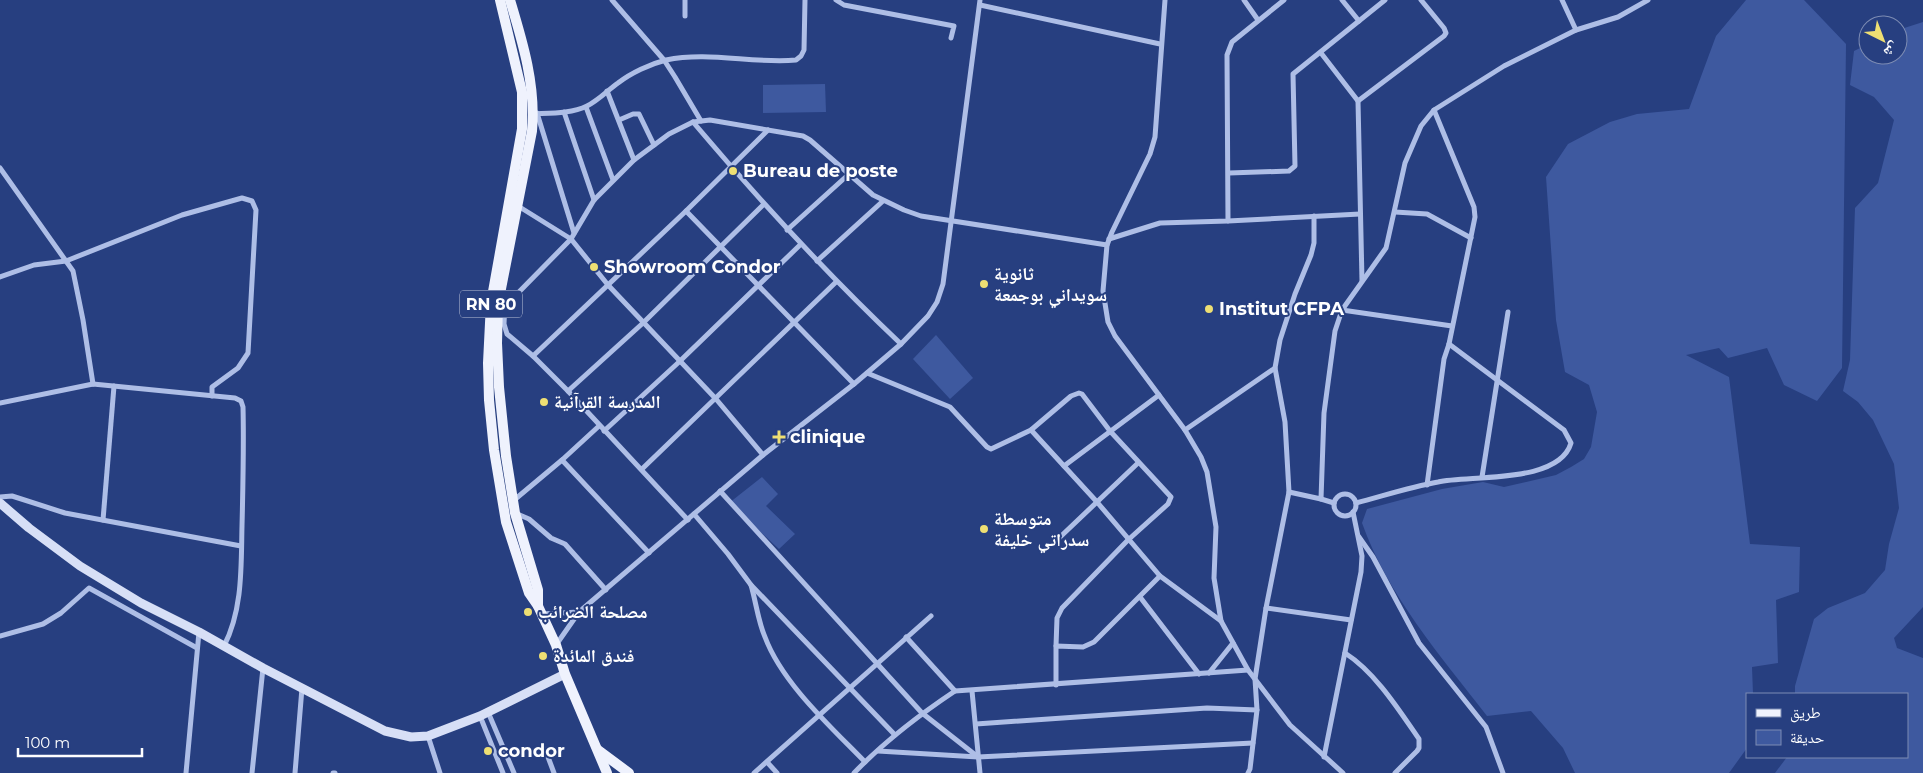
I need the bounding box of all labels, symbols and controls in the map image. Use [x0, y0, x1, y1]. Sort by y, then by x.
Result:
north arrow [1858, 15, 1908, 65]
text: ش [1880, 38, 1903, 61]
place label: Bureau de poste [743, 160, 898, 182]
marker: Bureau de poste [727, 165, 739, 177]
place label: Showroom Condor [604, 256, 781, 278]
marker: Showroom Condor [588, 261, 600, 273]
place label: ثانوية سويداني بوجمعة [994, 263, 1107, 309]
marker: ثانوية سويداني بوجمعة [978, 278, 990, 290]
road number: RN 80 [460, 290, 522, 318]
place label: Institut CFPA [1219, 298, 1344, 320]
marker: Institut CFPA [1203, 303, 1215, 315]
place label: المدرسة القرآنية [554, 391, 661, 413]
marker: المدرسة القرآنية [538, 396, 550, 408]
place label: clinique [790, 426, 865, 448]
marker: clinique [772, 430, 786, 444]
place label: متوسطة سدراتي خليفة [994, 508, 1089, 554]
marker: متوسطة سدراتي خليفة [978, 523, 990, 535]
place label: مصلحة الضرائب [538, 601, 648, 623]
marker: مصلحة الضرائب [522, 606, 534, 618]
place label: فندق المائدة [553, 645, 634, 667]
marker: فندق المائدة [537, 650, 549, 662]
legend [1746, 693, 1908, 758]
text: طريق [1790, 703, 1821, 723]
scale bar [18, 726, 141, 758]
text: حديقة [1790, 728, 1825, 747]
text: 100 m [25, 733, 70, 752]
place label: condor [498, 740, 565, 762]
marker: condor [482, 745, 494, 757]

